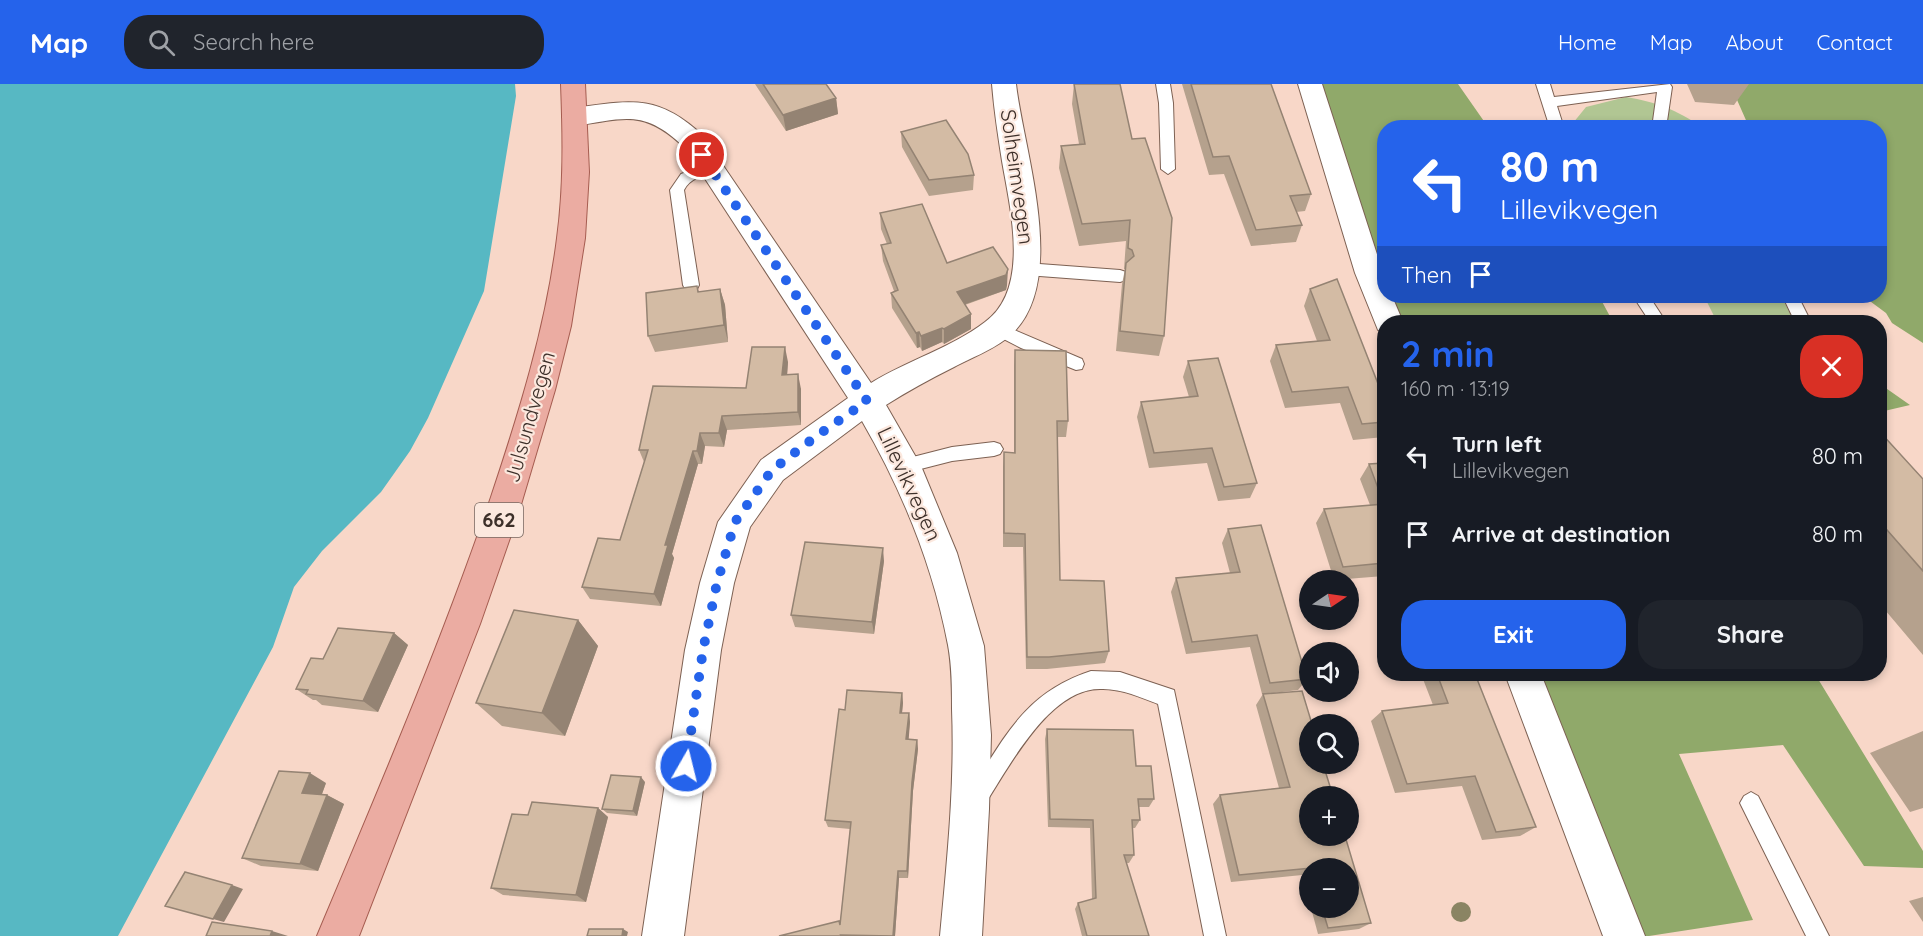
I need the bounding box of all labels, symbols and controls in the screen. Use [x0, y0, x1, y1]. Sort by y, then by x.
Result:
search box [124, 15, 544, 69]
text: Map [30, 25, 88, 60]
icon: search [145, 26, 178, 59]
text: Search here [193, 28, 315, 56]
text: Home [1558, 29, 1617, 55]
text: Map [1650, 29, 1693, 55]
text: About [1726, 29, 1784, 55]
text: Contact [1817, 29, 1893, 55]
street label: Solheimvegen [996, 108, 1040, 246]
pin [676, 129, 727, 180]
icon: arrive [685, 138, 718, 171]
text: 80 m [1500, 140, 1599, 193]
icon: left [1401, 144, 1479, 222]
text: Lillevikvegen [1500, 192, 1658, 226]
icon: arrive [1464, 258, 1497, 291]
text: Then [1401, 261, 1452, 289]
text: 2 min [1401, 331, 1495, 376]
button: close [1800, 335, 1863, 398]
street label: Julsundvegen [498, 348, 560, 485]
text: 160 m · 13:19 [1401, 376, 1510, 401]
street label: Lillevikvegen [872, 422, 948, 545]
text: Turn left [1452, 430, 1542, 458]
icon: left [1401, 440, 1434, 473]
text: 80 m [1812, 442, 1863, 470]
text: Lillevikvegen [1452, 458, 1569, 483]
road number: 662 [475, 503, 523, 537]
icon: arrive [1401, 518, 1434, 551]
text: Arrive at destination [1452, 520, 1670, 548]
text: 80 m [1812, 520, 1863, 548]
north arrow [1299, 570, 1359, 630]
map controls [1299, 570, 1359, 918]
button: Exit [1401, 600, 1626, 669]
button: Share [1638, 600, 1863, 669]
button: sound [1299, 642, 1359, 702]
button: search [1299, 714, 1359, 774]
position arrow [654, 734, 718, 798]
button: + [1299, 786, 1359, 846]
button: − [1299, 858, 1359, 918]

